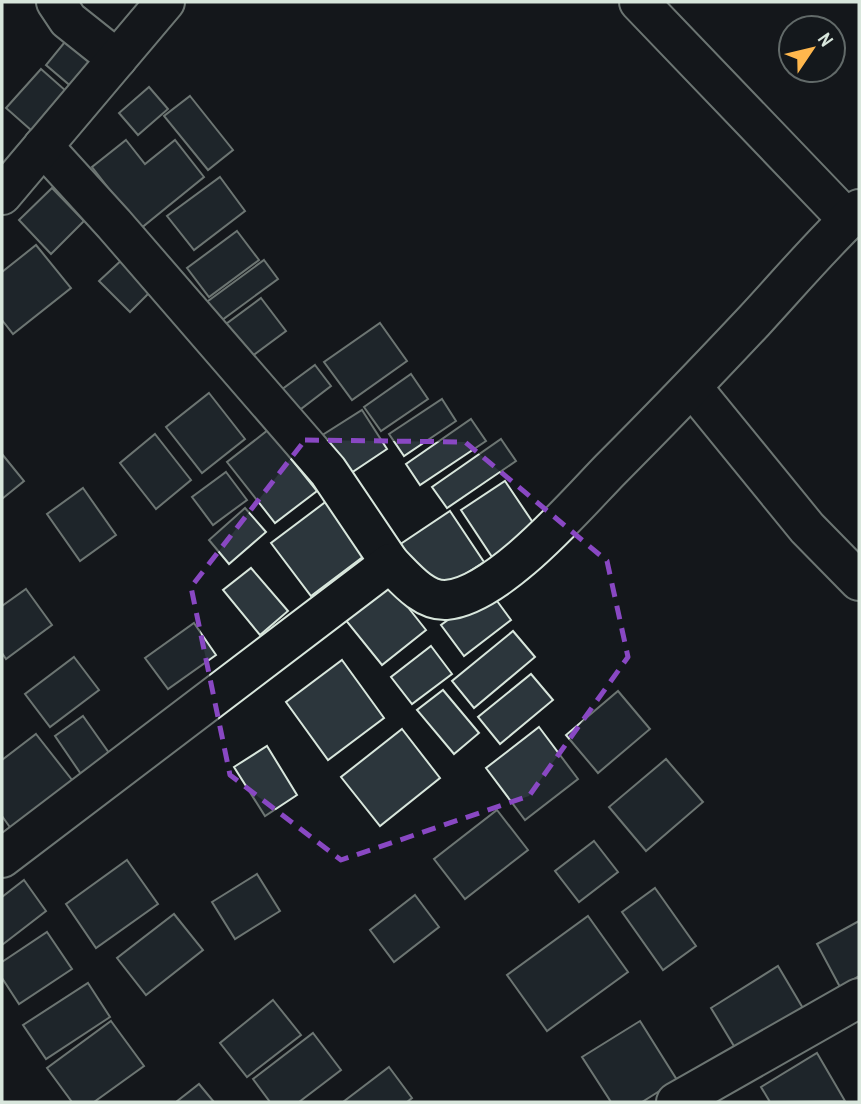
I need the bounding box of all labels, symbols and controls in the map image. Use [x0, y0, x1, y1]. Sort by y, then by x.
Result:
north arrow [777, 14, 847, 84]
text: N [812, 27, 840, 51]

